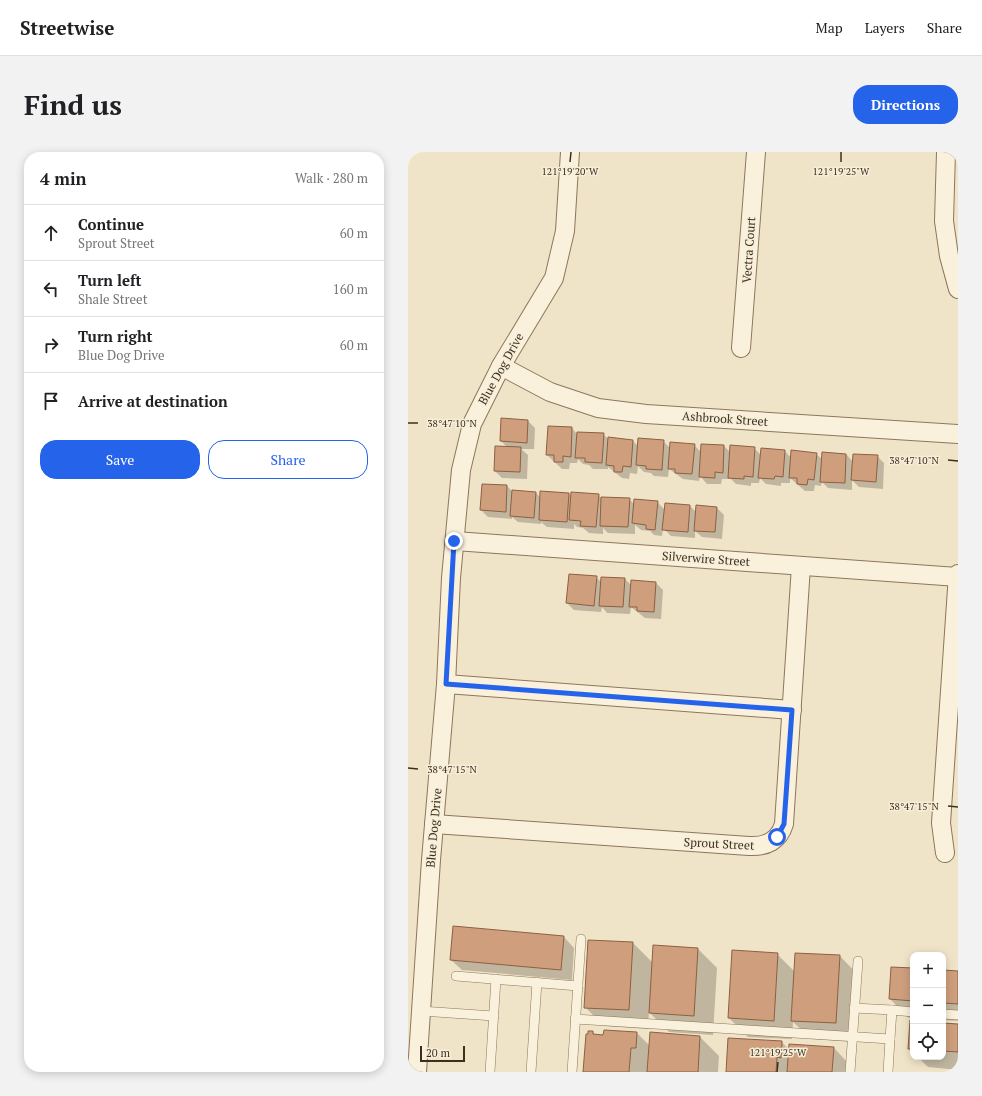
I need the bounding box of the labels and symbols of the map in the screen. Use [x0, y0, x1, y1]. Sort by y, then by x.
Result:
text: 121°19'20"W [542, 165, 599, 178]
text: 121°19'25"W [813, 165, 870, 178]
street label: Vectra Court [739, 216, 758, 284]
street label: Blue Dog Drive [475, 330, 526, 407]
street label: Ashbrook Street [682, 408, 769, 429]
text: 38°47'10"N [427, 417, 477, 430]
text: 38°47'10"N [889, 454, 939, 467]
route end [445, 532, 463, 550]
street label: Silverwire Street [662, 548, 751, 569]
text: 38°47'15"N [427, 763, 477, 776]
street label: Blue Dog Drive [423, 788, 444, 868]
text: 38°47'15"N [889, 800, 939, 813]
route start [768, 828, 786, 846]
street label: Sprout Street [683, 834, 755, 853]
scale bar [420, 1044, 465, 1063]
text: 121°19'25"W [750, 1046, 807, 1059]

